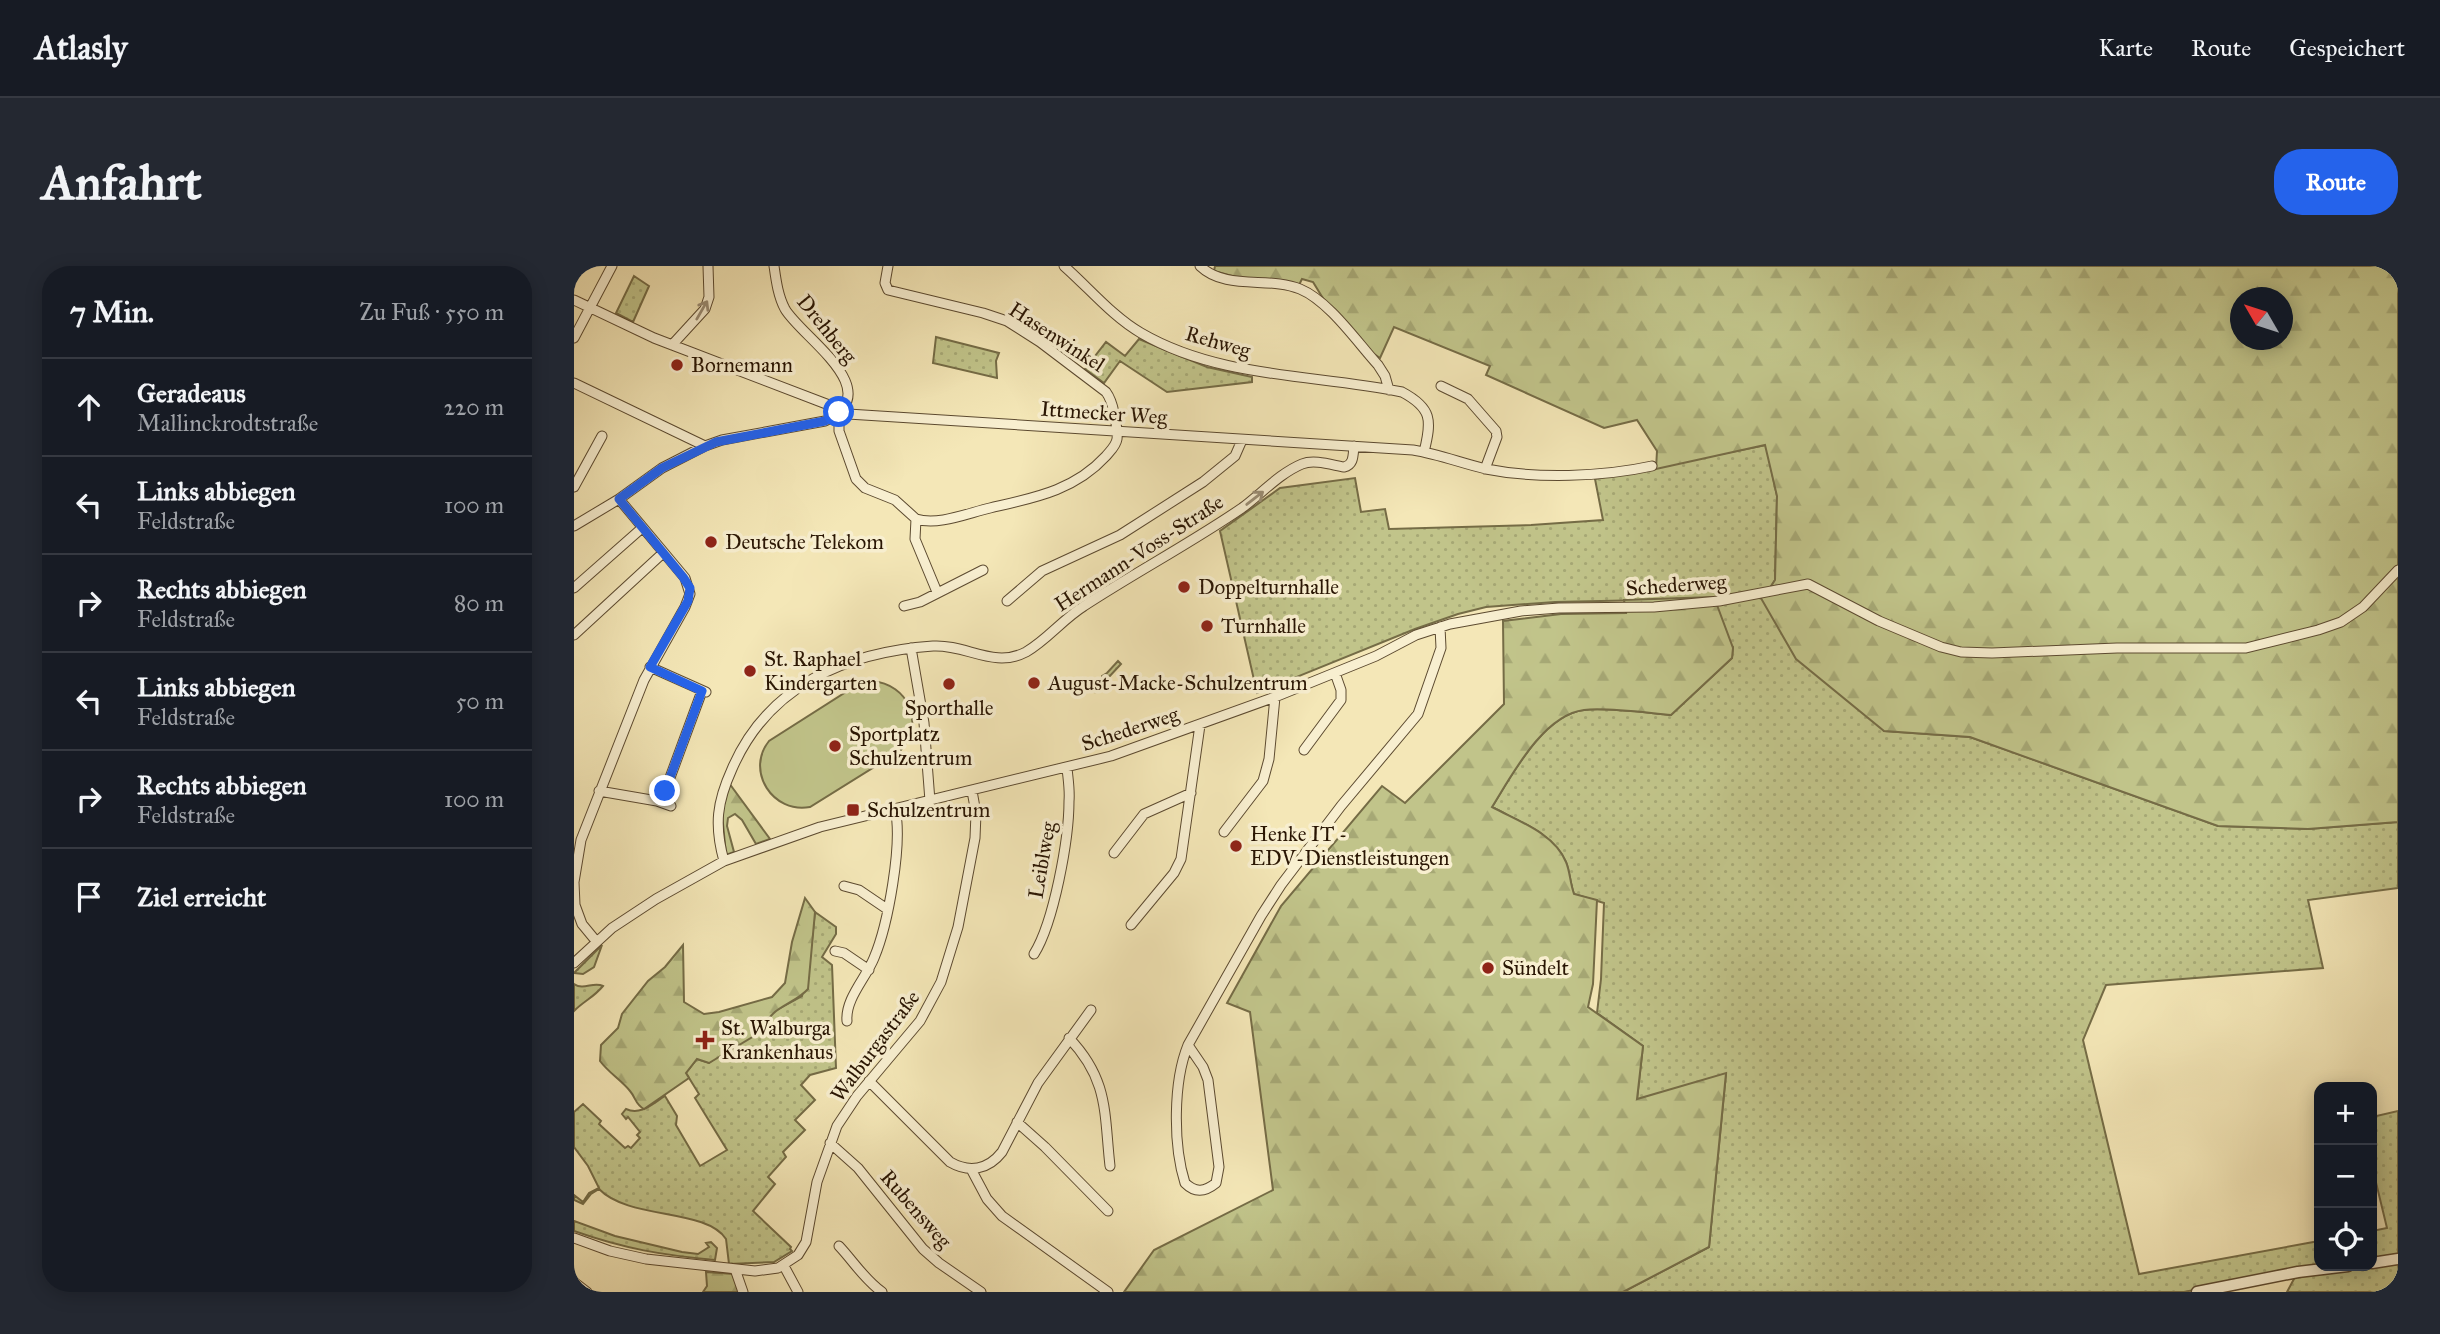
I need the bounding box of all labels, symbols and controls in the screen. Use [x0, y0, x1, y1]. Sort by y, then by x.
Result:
text: Atlasly [35, 28, 127, 68]
text: Karte [2098, 33, 2153, 63]
text: Route [2191, 33, 2251, 63]
text: Gespeichert [2289, 33, 2405, 63]
button: Route [2274, 149, 2398, 215]
text: Anfahrt [42, 153, 202, 212]
north arrow [2230, 287, 2293, 350]
street label: Drehberg [791, 289, 863, 369]
text: 7 Min. [70, 294, 154, 330]
street label: Hasenwinkel [1004, 296, 1110, 378]
text: Zu Fuß · 550 m [360, 298, 504, 326]
one-way arrow [695, 301, 709, 321]
street label: Rehweg [1182, 320, 1254, 364]
place label: Bornemann [691, 352, 793, 378]
marker: Bornemann [669, 357, 685, 373]
text: Geradeaus [137, 377, 246, 409]
icon: ahead [70, 388, 108, 426]
text: 220 m [444, 393, 504, 421]
route start [823, 396, 854, 427]
street label: Ittmecker Weg [1040, 396, 1168, 430]
text: Mallinckrodtstraße [137, 409, 318, 437]
text: Links abbiegen [137, 475, 296, 507]
icon: left [70, 486, 108, 524]
street label: Hermann-Voss-Straße [1050, 489, 1229, 617]
text: 100 m [444, 491, 504, 519]
one-way arrow [1245, 491, 1264, 505]
text: Feldstraße [137, 507, 235, 535]
place label: Deutsche Telekom [725, 529, 884, 555]
marker: Deutsche Telekom [703, 534, 719, 550]
street label: Schederweg [1625, 569, 1727, 601]
text: Rechts abbiegen [137, 573, 307, 605]
place label: Doppelturnhalle [1198, 574, 1339, 600]
marker: Doppelturnhalle [1176, 579, 1192, 595]
icon: right [70, 584, 108, 622]
text: 80 m [454, 589, 504, 617]
text: Feldstraße [137, 605, 235, 633]
place label: Turnhalle [1221, 613, 1306, 639]
marker: Turnhalle [1199, 618, 1215, 634]
place label: St. Raphael Kindergarten [764, 646, 877, 696]
marker: St. Raphael Kindergarten [742, 663, 758, 679]
place label: August-Macke-Schulzentrum [1047, 670, 1308, 696]
text: Links abbiegen [137, 671, 296, 703]
marker: August-Macke-Schulzentrum [1026, 675, 1042, 691]
marker: Sporthalle [941, 676, 957, 692]
icon: left [70, 682, 108, 720]
text: 50 m [456, 687, 504, 715]
place label: Sporthalle [904, 695, 994, 721]
street label: Schederweg [1078, 701, 1182, 757]
text: Feldstraße [137, 703, 235, 731]
place label: Sportplatz Schulzentrum [849, 721, 973, 771]
marker: Sportplatz Schulzentrum [827, 738, 843, 754]
text: Rechts abbiegen [137, 769, 307, 801]
route end [649, 775, 680, 806]
icon: right [70, 780, 108, 818]
text: 100 m [444, 785, 504, 813]
place label: Schulzentrum [867, 797, 991, 823]
text: Feldstraße [137, 801, 235, 829]
marker: Schulzentrum [845, 802, 861, 818]
street label: Leiblweg [1022, 819, 1062, 900]
place label: Henke IT - EDV-Dienstleistungen [1250, 821, 1449, 871]
marker: Henke IT - EDV-Dienstleistungen [1228, 838, 1244, 854]
icon: arrive [70, 878, 108, 916]
text: Ziel erreicht [137, 881, 266, 913]
place label: Sündelt [1502, 955, 1570, 981]
marker: Sündelt [1480, 960, 1496, 976]
street label: Walburgastraße [825, 985, 925, 1107]
place label: St. Walburga Krankenhaus [721, 1015, 833, 1065]
marker: St. Walburga Krankenhaus [695, 1030, 715, 1050]
map controls [2314, 1082, 2377, 1271]
button: + [2314, 1082, 2377, 1145]
button: − [2314, 1145, 2377, 1208]
street label: Rubensweg [875, 1164, 957, 1254]
button: locate [2314, 1208, 2377, 1271]

